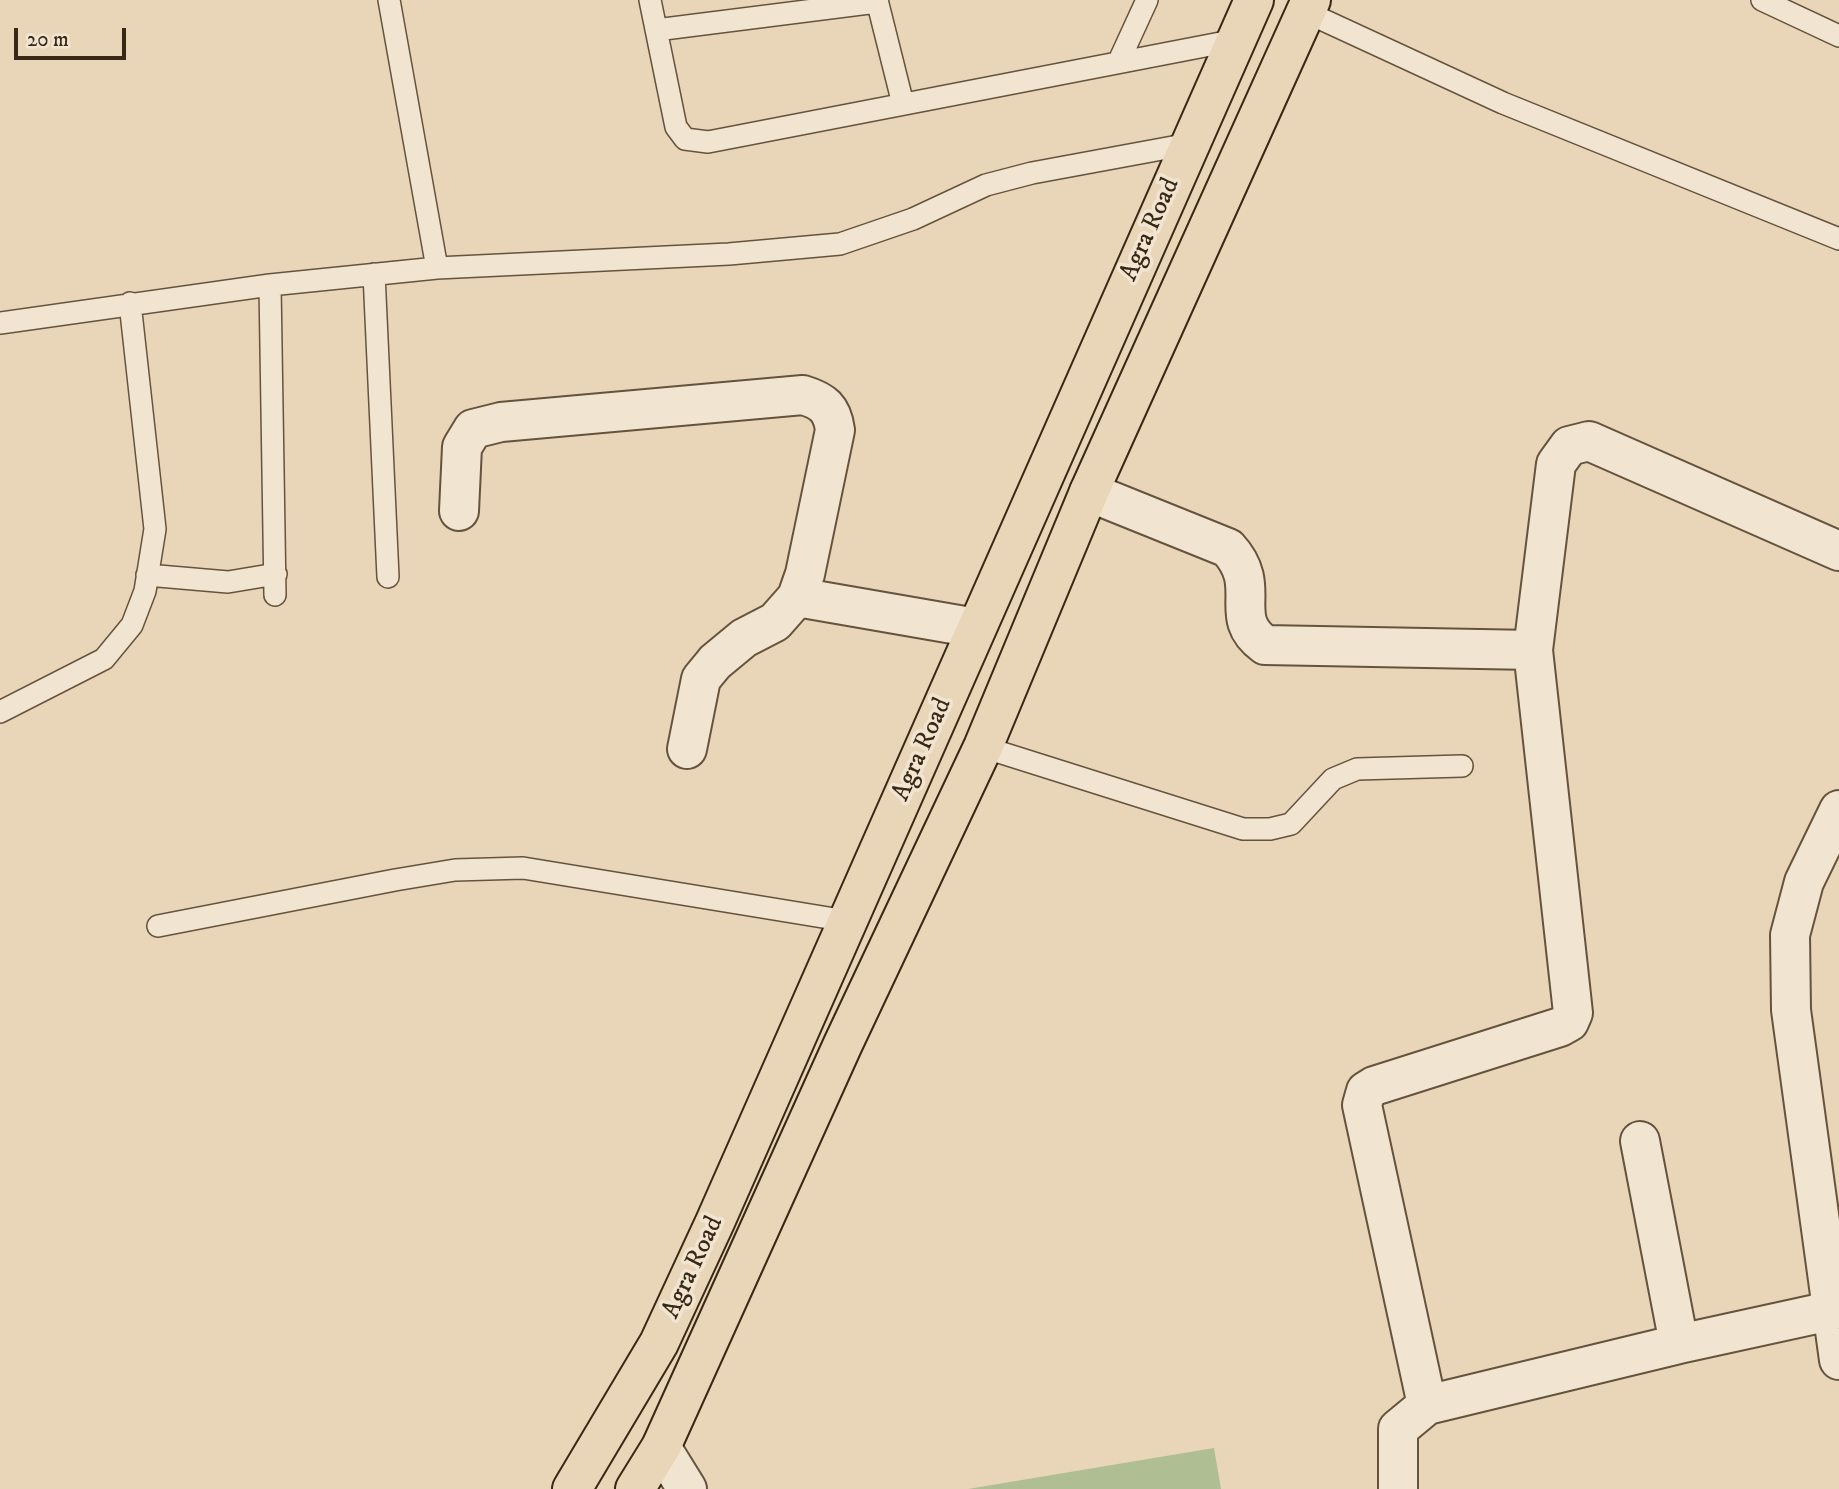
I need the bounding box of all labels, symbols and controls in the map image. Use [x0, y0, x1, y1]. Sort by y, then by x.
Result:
scale bar [18, 14, 130, 58]
text: 20 m [27, 27, 69, 53]
street label: Agra Road [1115, 174, 1187, 286]
street label: Agra Road [887, 694, 959, 806]
street label: Agra Road [657, 1212, 731, 1324]

